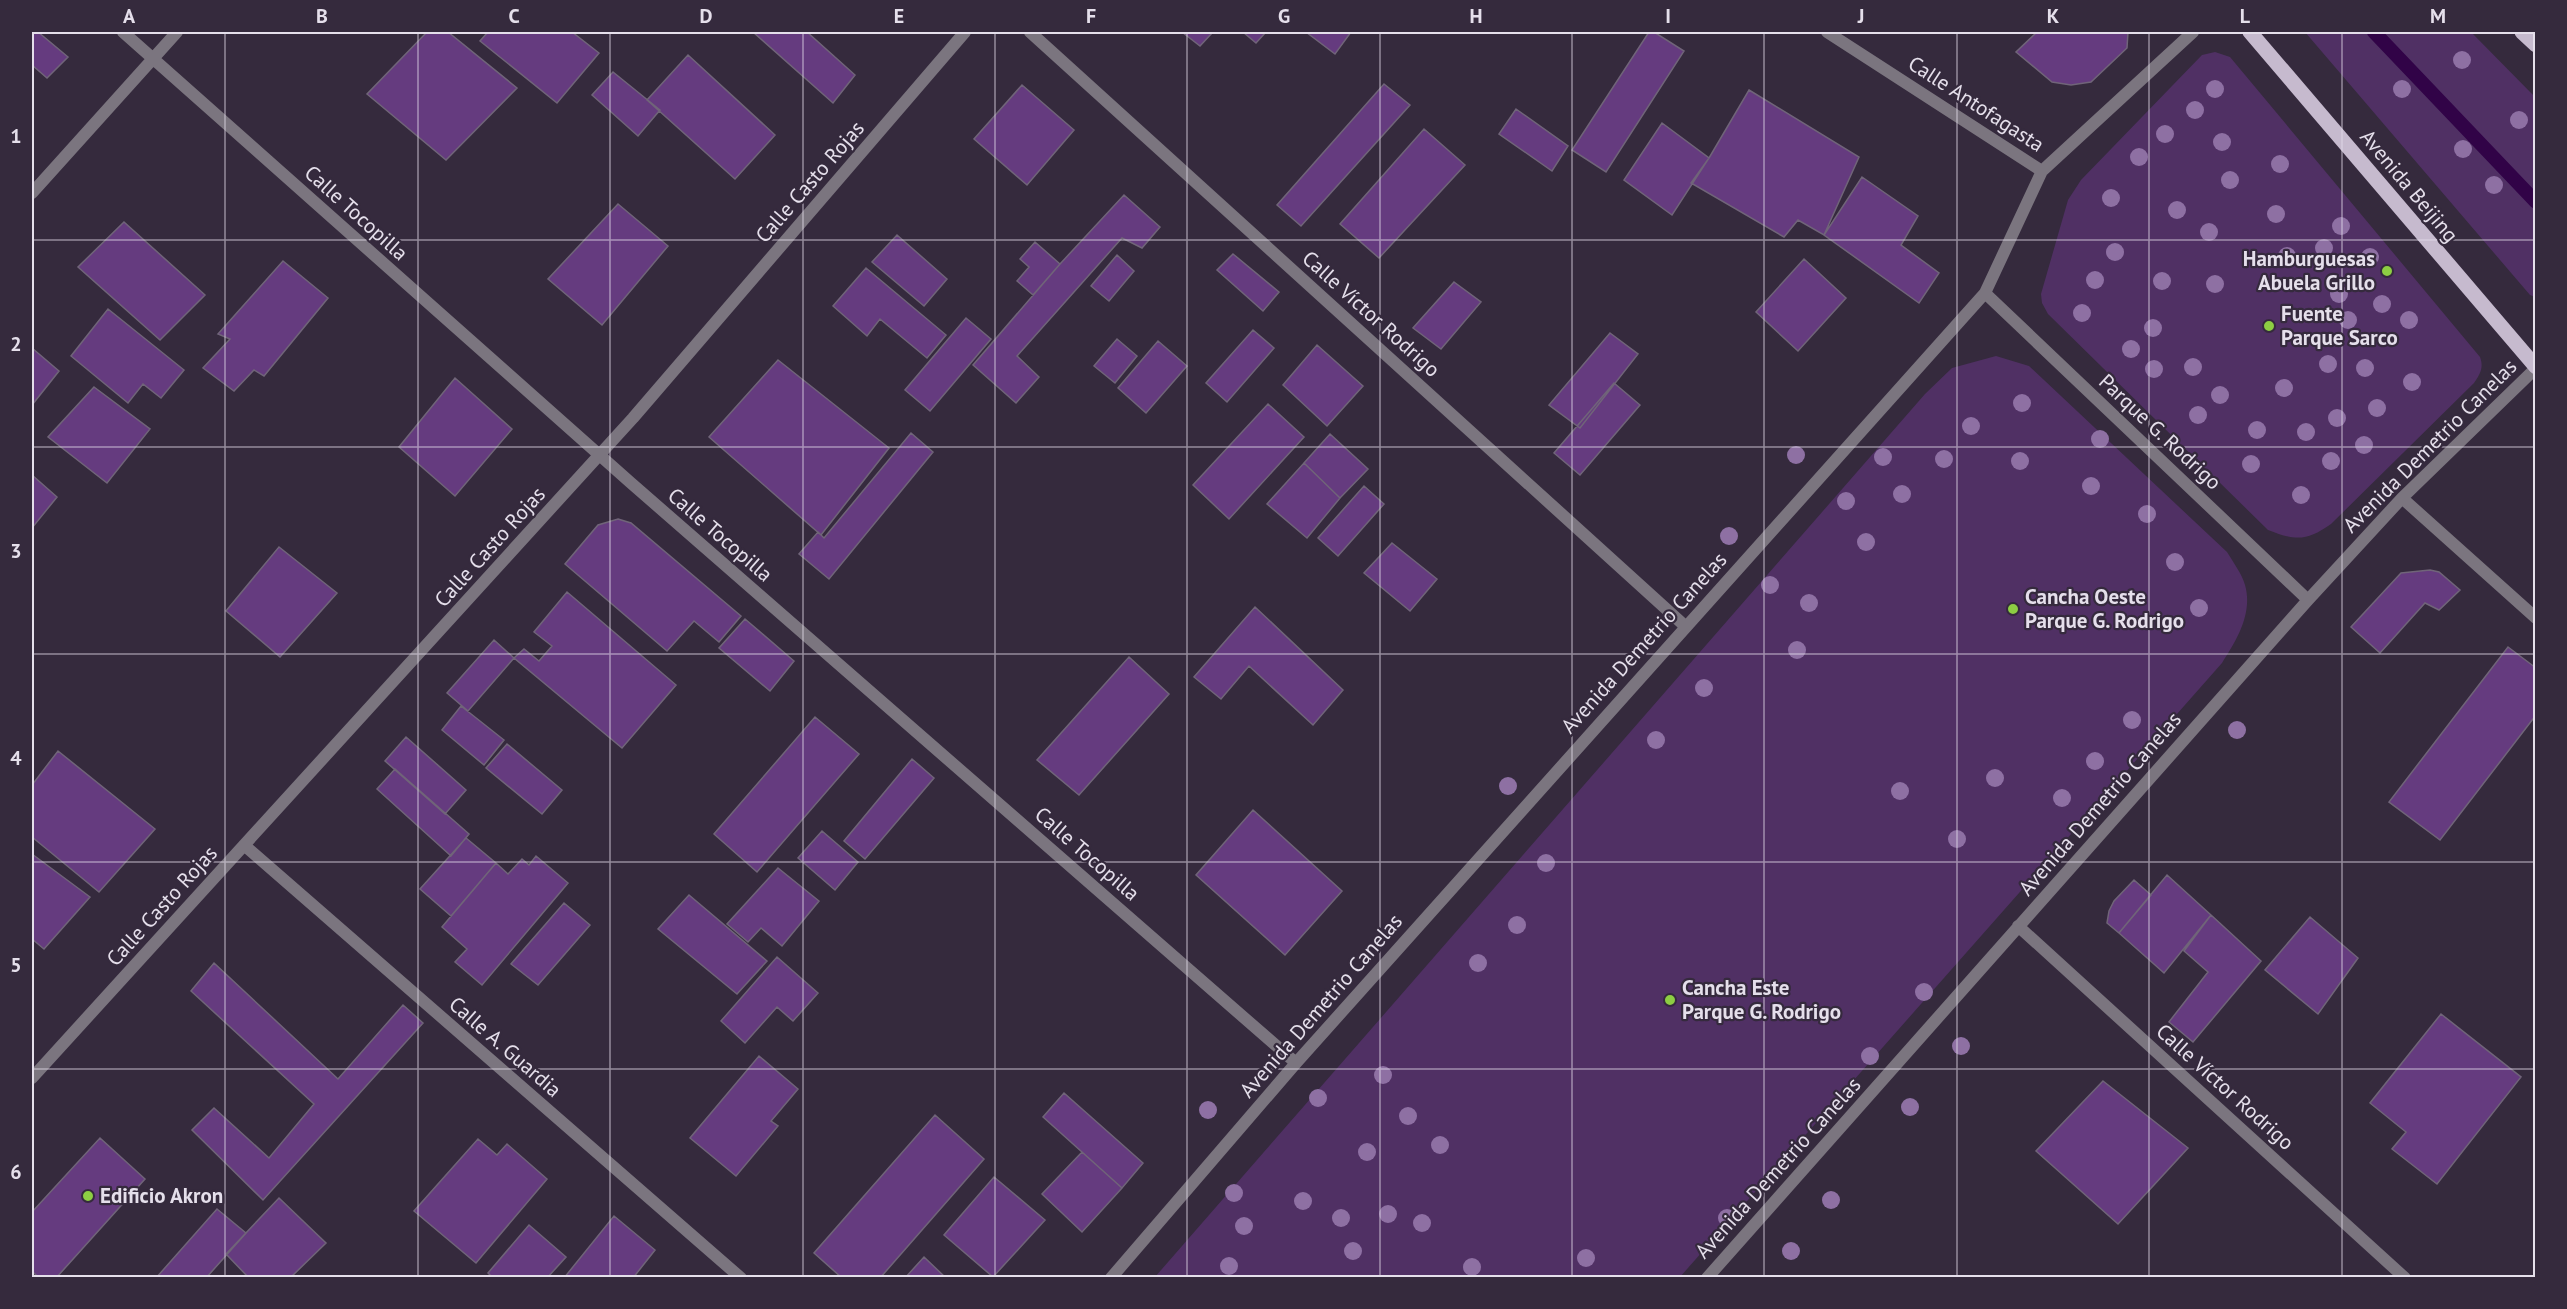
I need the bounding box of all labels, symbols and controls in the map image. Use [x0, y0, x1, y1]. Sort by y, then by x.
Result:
text: A [123, 3, 136, 29]
text: B [316, 3, 328, 29]
text: C [508, 3, 520, 29]
text: D [700, 3, 713, 29]
text: E [894, 3, 904, 29]
text: F [1086, 3, 1096, 29]
text: G [1278, 3, 1290, 29]
text: H [1469, 3, 1483, 29]
text: I [1665, 3, 1671, 29]
text: J [1857, 3, 1864, 29]
text: K [2047, 3, 2060, 29]
text: L [2240, 3, 2251, 29]
text: M [2430, 3, 2446, 29]
street label: Calle Antofagasta [1903, 50, 2049, 158]
street label: Calle Casto Rojas [749, 115, 870, 248]
text: 1 [10, 123, 22, 149]
street label: Avenida Beijing [2354, 124, 2464, 248]
street label: Calle Tocopilla [299, 159, 414, 266]
street label: Calle Víctor Rodrigo [1297, 245, 1446, 383]
place label: Hamburguesas Abuela Grillo [2243, 245, 2375, 296]
marker: Hamburguesas Abuela Grillo [2380, 264, 2394, 278]
place label: Fuente Parque Sarco [2281, 300, 2398, 351]
marker: Fuente Parque Sarco [2262, 319, 2276, 333]
text: 2 [10, 331, 22, 357]
street label: Avenida Demetrio Canelas [2337, 353, 2522, 538]
street label: Parque G. Rodrigo [2093, 368, 2227, 495]
street label: Calle Casto Rojas [428, 481, 551, 612]
street label: Calle Tocopilla [662, 482, 778, 587]
text: 3 [10, 538, 22, 564]
street label: Avenida Demetrio Canelas [1555, 546, 1732, 739]
place label: Cancha Oeste Parque G. Rodrigo [2025, 583, 2184, 634]
marker: Cancha Oeste Parque G. Rodrigo [2006, 602, 2020, 616]
street label: Avenida Demetrio Canelas [2012, 706, 2187, 901]
text: 4 [10, 745, 22, 771]
street label: Calle Tocopilla [1029, 801, 1145, 906]
street label: Calle Casto Rojas [100, 840, 223, 971]
street label: Avenida Demetrio Canelas [1233, 908, 1408, 1103]
text: 5 [10, 952, 22, 978]
place label: Cancha Este Parque G. Rodrigo [1682, 974, 1841, 1025]
street label: Calle A. Guardia [444, 990, 567, 1103]
marker: Cancha Este Parque G. Rodrigo [1663, 993, 1677, 1007]
street label: Calle Víctor Rodrigo [2151, 1018, 2300, 1156]
street label: Avenida Demetrio Canelas [1689, 1071, 1866, 1264]
text: 6 [10, 1159, 22, 1185]
place label: Edificio Akron [100, 1182, 223, 1209]
marker: Edificio Akron [81, 1189, 95, 1203]

